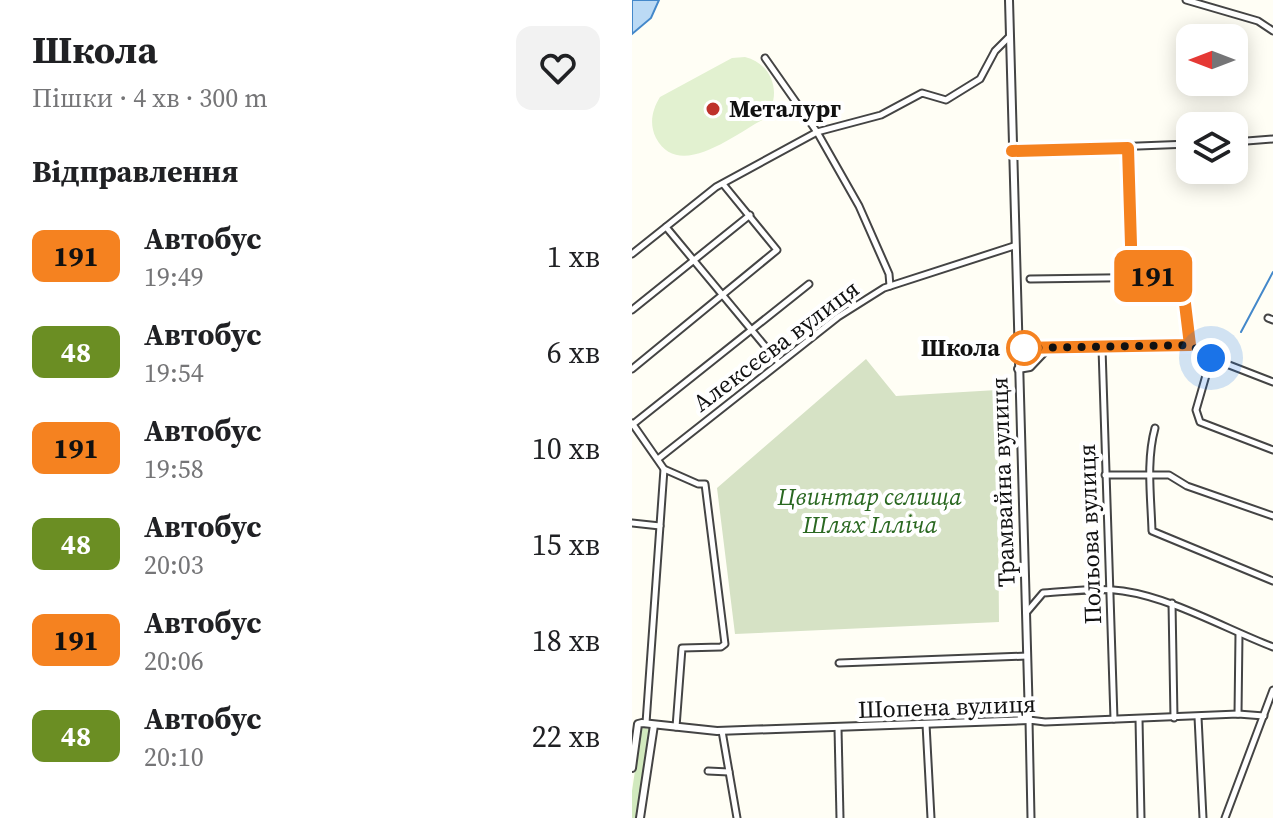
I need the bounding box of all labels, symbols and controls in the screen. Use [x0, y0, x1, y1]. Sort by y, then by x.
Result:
text: Школа [32, 24, 158, 76]
north arrow [1176, 24, 1248, 96]
map controls [1176, 24, 1248, 184]
button: heart [516, 26, 600, 110]
text: Пішки · 4 хв · 300 m [32, 80, 268, 116]
place label: Металург [729, 92, 841, 125]
marker: Металург [704, 100, 722, 118]
button: layers [1176, 112, 1248, 184]
text: Відправлення [32, 151, 238, 192]
text: Автобус [144, 218, 262, 259]
text: 1 хв [547, 236, 600, 277]
text: 191 [53, 237, 99, 275]
line badge: 191 [1107, 250, 1199, 302]
text: 191 [1130, 257, 1176, 295]
text: 19:49 [144, 259, 204, 295]
street label: Алексєєва вулиця [686, 272, 866, 419]
text: Автобус [144, 314, 262, 355]
place label: Школа [921, 331, 1000, 364]
marker: Школа [1007, 331, 1041, 365]
text: 6 хв [547, 332, 600, 373]
text: 48 [61, 333, 91, 371]
your location [1191, 338, 1231, 378]
text: 19:54 [144, 355, 204, 391]
street label: Трамвайна вулиця [982, 376, 1023, 588]
text: Автобус [144, 410, 262, 451]
text: 10 хв [532, 428, 600, 469]
text: 191 [53, 429, 99, 467]
street label: Польова вулиця [1070, 443, 1109, 625]
text: 19:58 [144, 451, 204, 487]
park label: Цвинтар селища Шлях Ілліча [777, 480, 962, 541]
text: Автобус [144, 506, 262, 547]
text: 15 хв [532, 524, 600, 565]
text: 48 [61, 525, 91, 563]
text: 20:03 [144, 547, 204, 583]
text: Автобус [144, 602, 262, 643]
text: 18 хв [532, 620, 600, 661]
text: 191 [53, 621, 99, 659]
text: 20:06 [144, 643, 204, 679]
street label: Шопена вулиця [857, 687, 1037, 726]
text: Автобус [144, 698, 262, 739]
text: 22 хв [532, 716, 600, 757]
text: 48 [61, 717, 91, 755]
text: 20:10 [144, 739, 204, 775]

